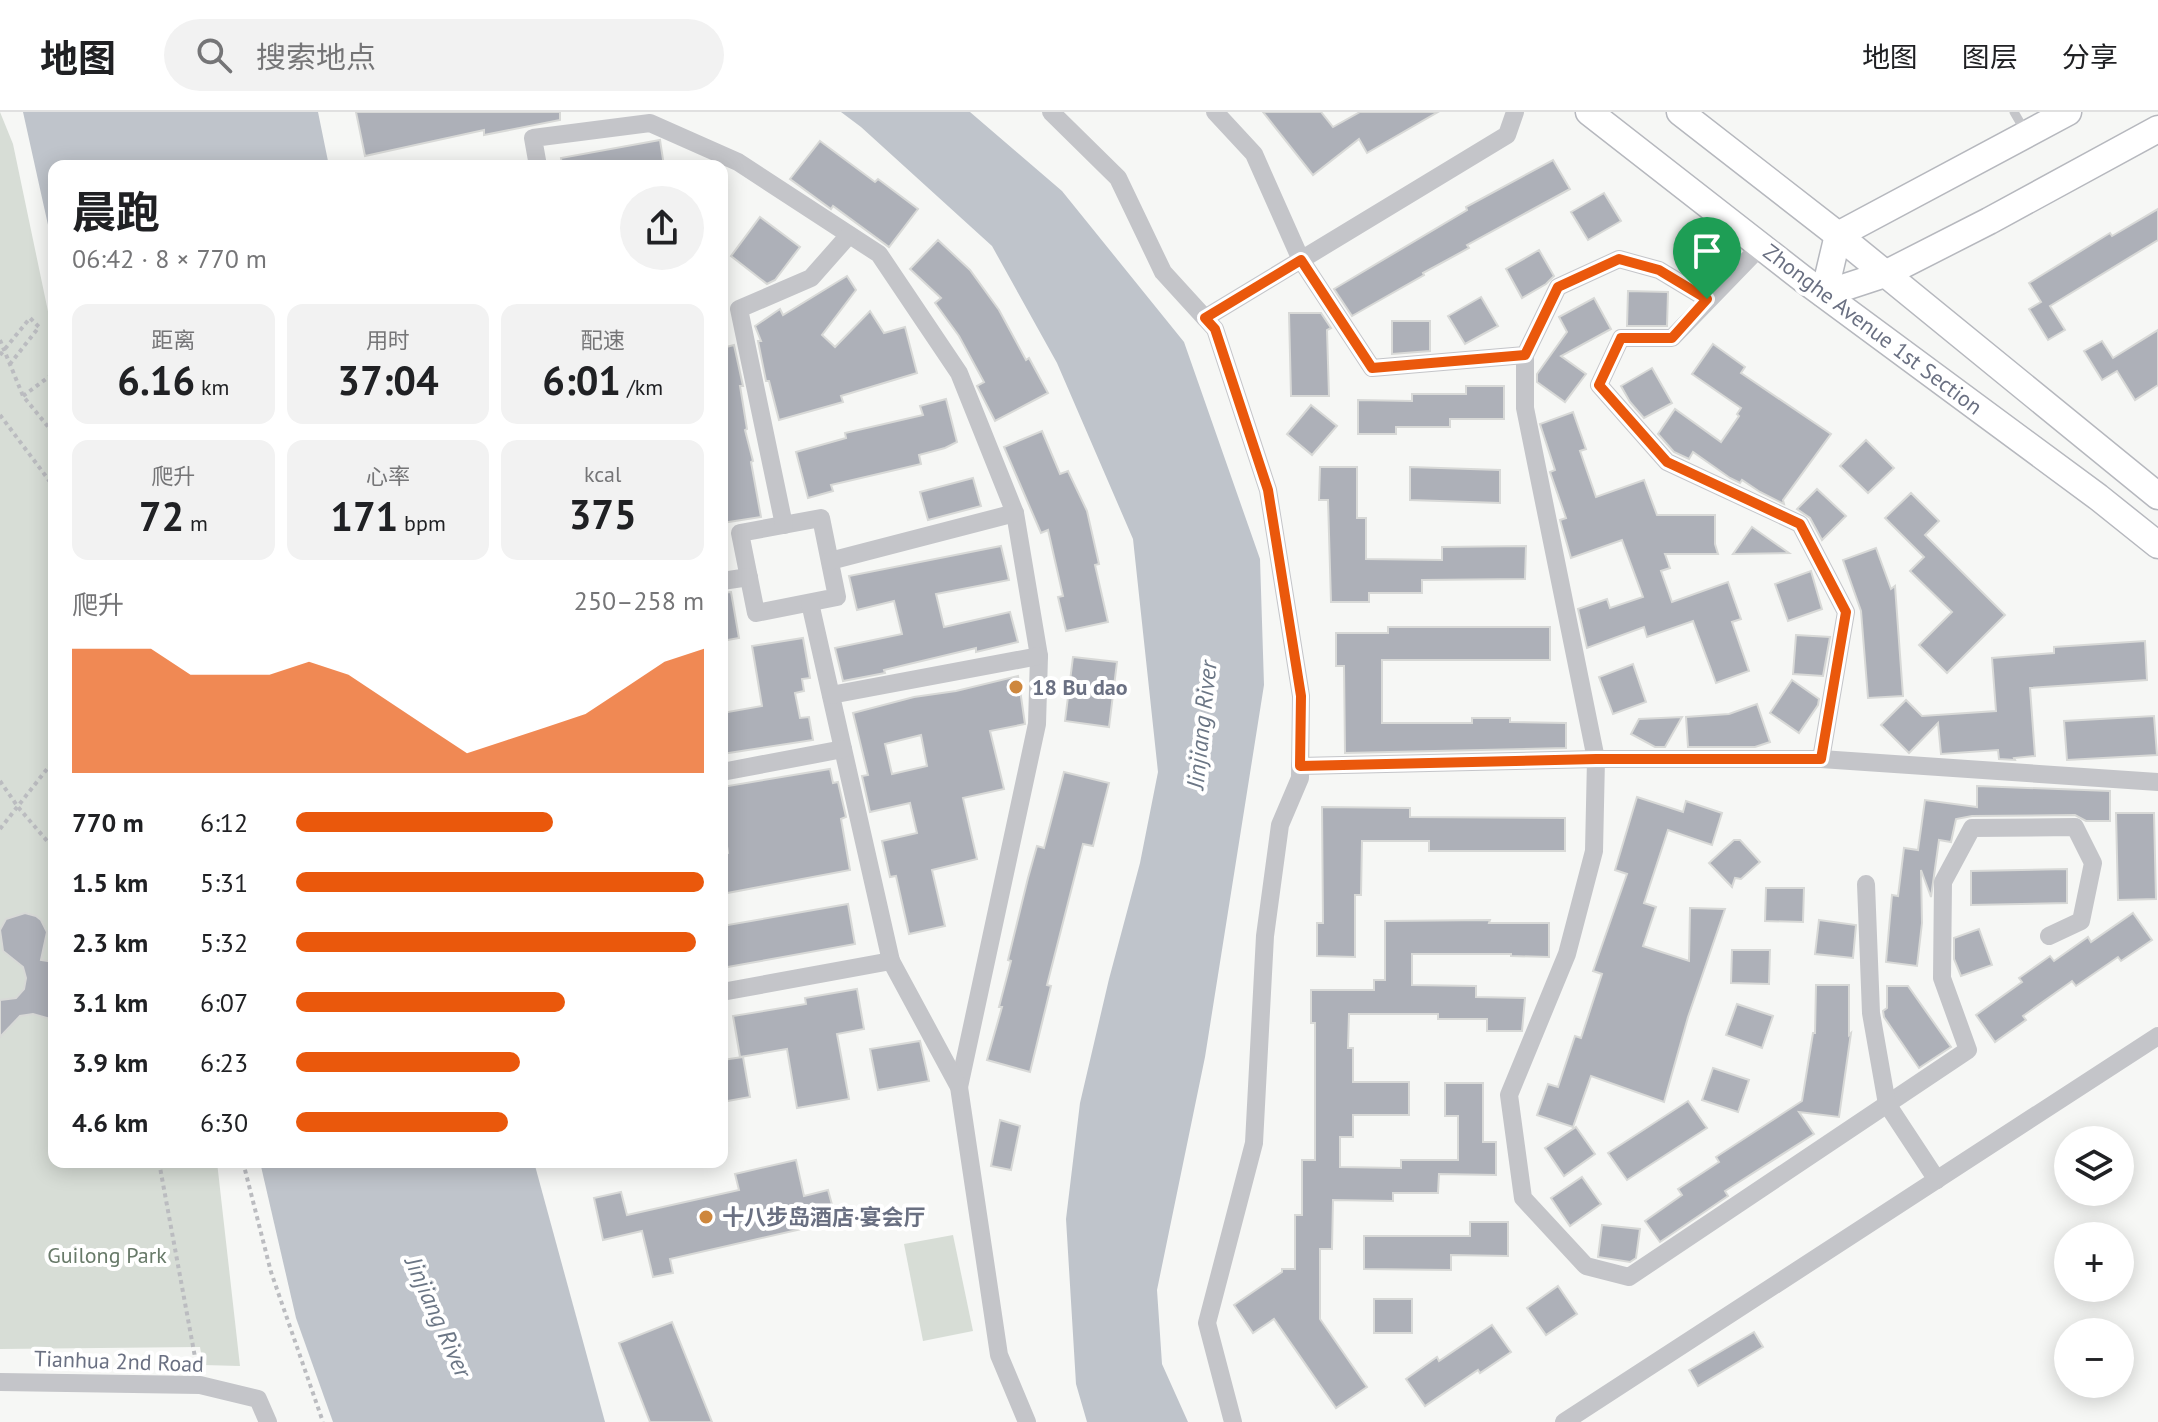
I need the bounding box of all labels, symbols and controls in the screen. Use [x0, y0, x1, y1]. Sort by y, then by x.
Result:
search box [164, 19, 724, 91]
text: 地图 [40, 33, 116, 82]
icon: search [192, 33, 236, 77]
text: 搜索地点 [256, 37, 376, 76]
text: 地图 [1862, 38, 1918, 75]
text: 图层 [1962, 38, 2018, 75]
text: 分享 [2062, 38, 2118, 75]
text: 晨跑 [72, 183, 160, 240]
button: share [620, 186, 704, 270]
pin [1673, 217, 1741, 299]
icon: arrive [1685, 229, 1729, 273]
street label: Zhonghe Avenue 1st Section [1758, 237, 1988, 421]
text: 06:42 · 8 × 770 m [72, 242, 267, 275]
text: 距离 [151, 326, 195, 354]
text: 用时 [366, 326, 410, 354]
text: 配速 [581, 326, 625, 354]
text: 6.16 [117, 354, 195, 406]
text: 37:04 [337, 354, 439, 406]
text: 6:01 [542, 354, 621, 406]
text: km [195, 373, 229, 401]
text: /km [621, 373, 663, 401]
text: kcal [584, 460, 621, 488]
text: 爬升 [151, 462, 195, 490]
text: 心率 [366, 462, 410, 490]
text: 375 [569, 488, 637, 540]
text: 72 [139, 490, 184, 542]
text: 171 [330, 490, 398, 542]
text: m [184, 509, 208, 537]
text: bpm [398, 509, 446, 537]
text: 250–258 m [574, 584, 704, 617]
text: 爬升 [72, 588, 124, 621]
water label: Jinjiang River [1179, 657, 1224, 793]
place label: 18 Bu dao [1032, 673, 1128, 701]
marker: 18 Bu dao [1007, 678, 1025, 696]
text: 770 m [72, 806, 144, 839]
text: 6:12 [200, 806, 248, 839]
text: 1.5 km [72, 866, 148, 899]
text: 5:31 [200, 866, 248, 899]
text: 2.3 km [72, 926, 148, 959]
text: 5:32 [200, 926, 248, 959]
text: 3.1 km [72, 986, 148, 1019]
text: 6:07 [200, 986, 248, 1019]
text: 3.9 km [72, 1046, 148, 1079]
text: 6:23 [200, 1046, 248, 1079]
text: 4.6 km [72, 1106, 148, 1139]
text: 6:30 [200, 1106, 248, 1139]
map controls [2054, 1126, 2134, 1398]
button: layers [2054, 1126, 2134, 1206]
place label: 十八步岛酒店·宴会厅 [722, 1203, 926, 1231]
marker: 十八步岛酒店·宴会厅 [697, 1208, 715, 1226]
button: + [2054, 1222, 2134, 1302]
park label: Guilong Park [47, 1241, 167, 1269]
water label: Jinjiang River [397, 1250, 480, 1384]
button: − [2054, 1318, 2134, 1398]
street label: Tianhua 2nd Road [34, 1344, 204, 1378]

